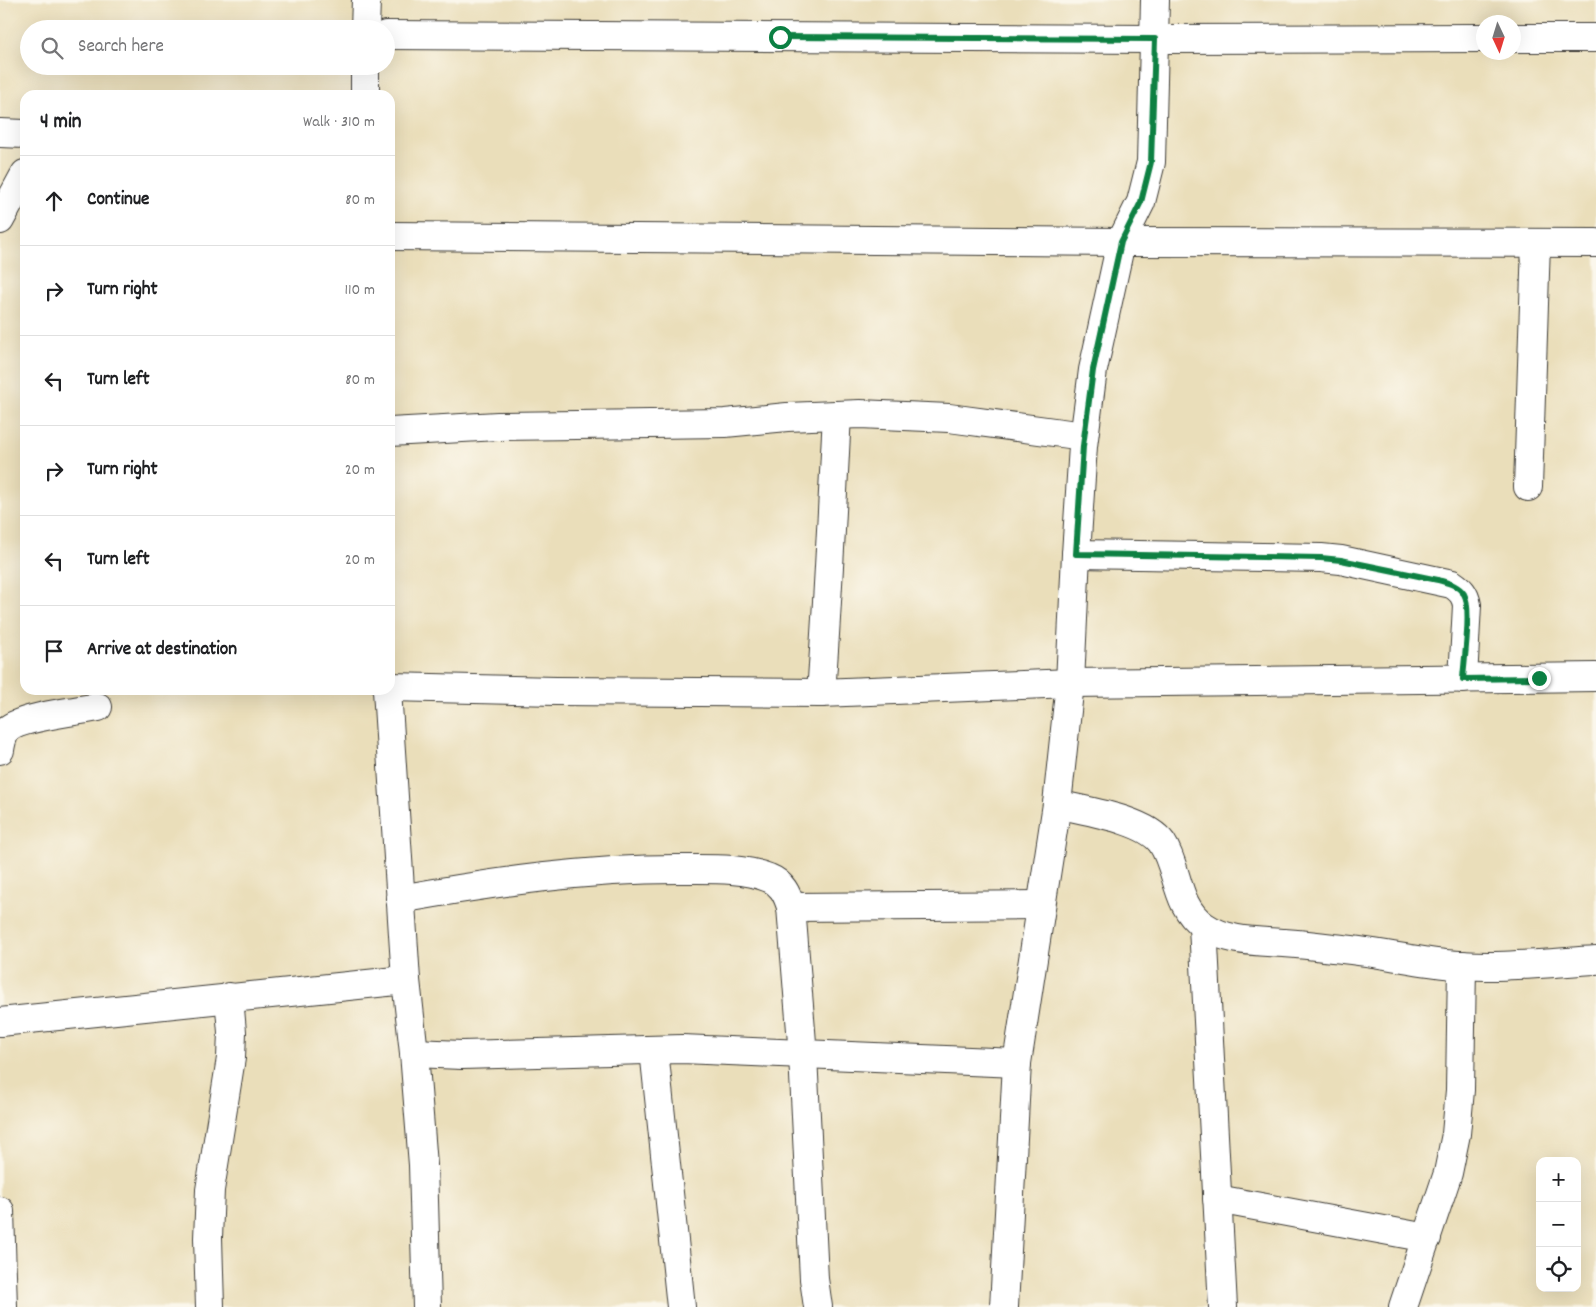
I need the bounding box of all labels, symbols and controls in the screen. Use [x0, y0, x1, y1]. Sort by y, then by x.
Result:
north arrow [1476, 15, 1521, 60]
search box [20, 20, 395, 75]
route start [769, 26, 792, 49]
icon: search [38, 34, 66, 62]
text: Search here [78, 34, 164, 61]
text: 4 min [40, 108, 82, 138]
text: Walk · 310 m [303, 111, 375, 134]
icon: ahead [40, 187, 68, 215]
text: Continue [87, 187, 149, 214]
text: 80 m [345, 189, 375, 212]
icon: right [40, 277, 68, 305]
text: Turn right [87, 277, 158, 304]
text: 110 m [345, 279, 375, 302]
icon: left [40, 367, 68, 395]
text: Turn left [87, 367, 150, 394]
text: 80 m [345, 369, 375, 392]
icon: right [40, 457, 68, 485]
text: Turn right [87, 457, 158, 484]
text: 20 m [345, 459, 375, 482]
icon: left [40, 547, 68, 575]
text: Turn left [87, 547, 150, 574]
text: 20 m [345, 549, 375, 572]
icon: arrive [40, 637, 68, 665]
text: Arrive at destination [87, 637, 237, 664]
route end [1528, 667, 1551, 690]
map controls [1536, 1157, 1581, 1292]
button: + [1536, 1157, 1581, 1202]
button: − [1536, 1202, 1581, 1247]
button: locate [1536, 1247, 1581, 1292]

